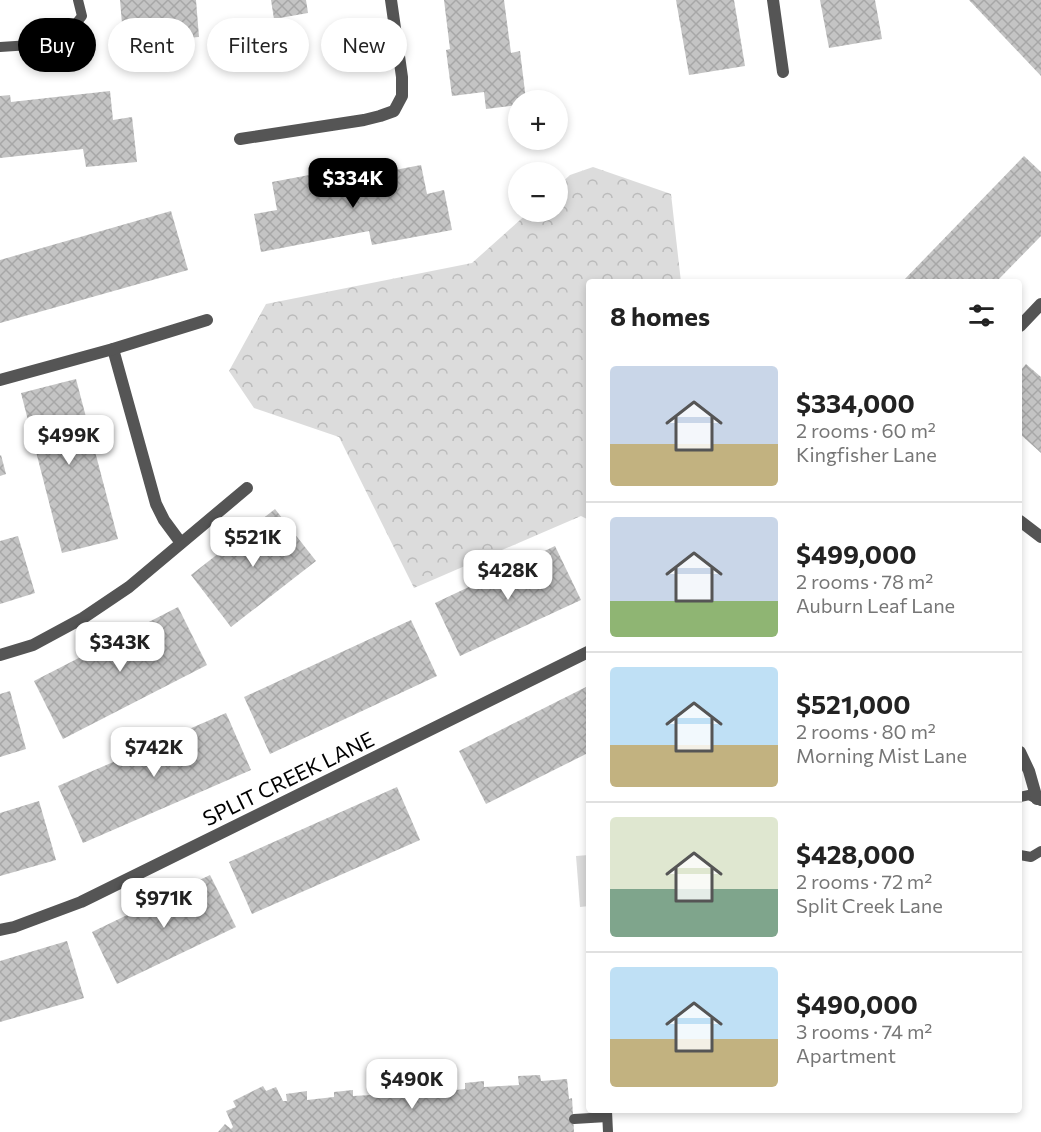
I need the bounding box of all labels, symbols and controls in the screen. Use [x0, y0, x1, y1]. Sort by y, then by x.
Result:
chip: Buy [18, 18, 96, 72]
chip: Rent [108, 18, 195, 72]
chip: Filters [207, 18, 309, 72]
chip: New [321, 18, 407, 72]
map controls [508, 90, 568, 222]
button: + [508, 90, 568, 150]
pin: $334K [311, 158, 395, 209]
button: − [508, 162, 568, 222]
text: $334K [323, 165, 383, 189]
icon: filters [965, 299, 998, 332]
text: 8 homes [610, 300, 710, 331]
text: $334,000 [796, 387, 915, 418]
icon: home [658, 390, 730, 462]
pin: $499K [27, 415, 111, 466]
text: 2 rooms · 60 m² [796, 418, 936, 442]
text: $499K [38, 422, 100, 446]
text: Kingfisher Lane [796, 442, 937, 466]
pin: $521K [211, 517, 295, 568]
text: $521K [224, 524, 282, 548]
text: $499,000 [796, 538, 917, 569]
icon: home [658, 541, 730, 613]
pin: $428K [466, 550, 550, 601]
text: $428K [477, 557, 539, 581]
text: 2 rooms · 78 m² [796, 569, 933, 593]
text: Auburn Leaf Lane [796, 593, 955, 617]
pin: $343K [78, 622, 162, 673]
text: $343K [89, 629, 151, 653]
text: $521,000 [796, 688, 911, 719]
icon: home [658, 691, 730, 763]
text: 2 rooms · 80 m² [796, 719, 936, 743]
street label: SPLIT CREEK LANE [198, 726, 378, 830]
pin: $742K [112, 727, 196, 778]
text: $742K [125, 734, 183, 758]
text: Morning Mist Lane [796, 743, 967, 767]
text: $428,000 [796, 838, 915, 869]
icon: home [658, 841, 730, 913]
text: 2 rooms · 72 m² [796, 869, 932, 893]
pin: $971K [122, 878, 206, 929]
text: $971K [135, 885, 193, 909]
text: Split Creek Lane [796, 893, 943, 917]
text: $490,000 [796, 988, 918, 1019]
icon: home [658, 991, 730, 1063]
text: 3 rooms · 74 m² [796, 1019, 932, 1043]
text: Apartment [796, 1043, 896, 1067]
pin: $490K [370, 1059, 454, 1110]
text: $490K [380, 1066, 444, 1090]

